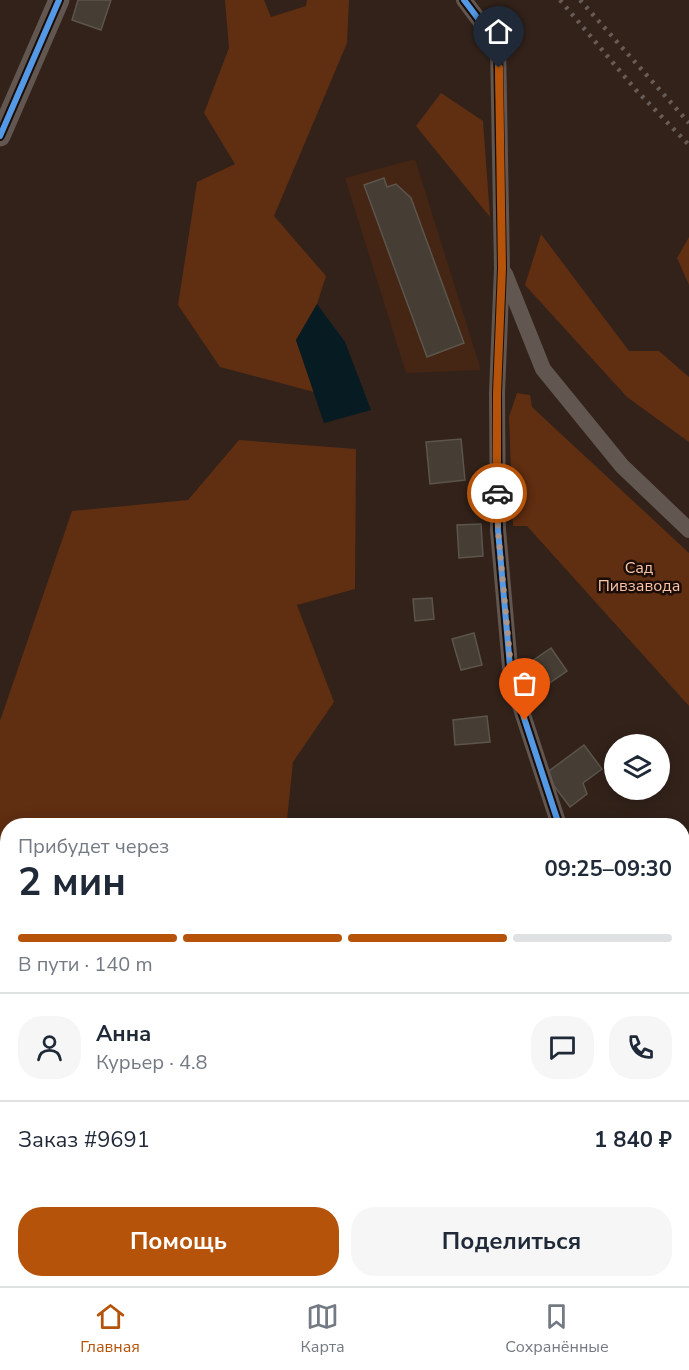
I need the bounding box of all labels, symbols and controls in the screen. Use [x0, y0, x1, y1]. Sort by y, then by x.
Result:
pin [473, 6, 524, 68]
icon: home [482, 15, 515, 48]
courier [467, 463, 527, 523]
icon: car [481, 477, 514, 510]
park label: Сад Пивзавода [598, 557, 680, 597]
pin [499, 658, 550, 720]
icon: bag [508, 667, 541, 700]
map controls [604, 734, 670, 800]
button: layers [604, 734, 670, 800]
text: Прибудет через [18, 833, 169, 860]
text: 09:25–09:30 [544, 854, 672, 884]
text: 2 мин [18, 856, 126, 909]
text: В пути · 140 m [18, 951, 153, 978]
button: person [18, 1016, 81, 1079]
button: chat [531, 1016, 594, 1079]
button: phone [609, 1016, 672, 1079]
text: Анна [96, 1019, 151, 1049]
text: Курьер · 4.8 [96, 1049, 208, 1076]
text: Заказ #9691 [18, 1125, 150, 1155]
text: 1 840 ₽ [594, 1125, 672, 1155]
button: Помощь [18, 1207, 339, 1276]
button: Поделиться [351, 1207, 672, 1276]
tab: Главная [80, 1300, 140, 1358]
tab: Карта [301, 1300, 345, 1358]
tab: Сохранённые [505, 1300, 609, 1358]

